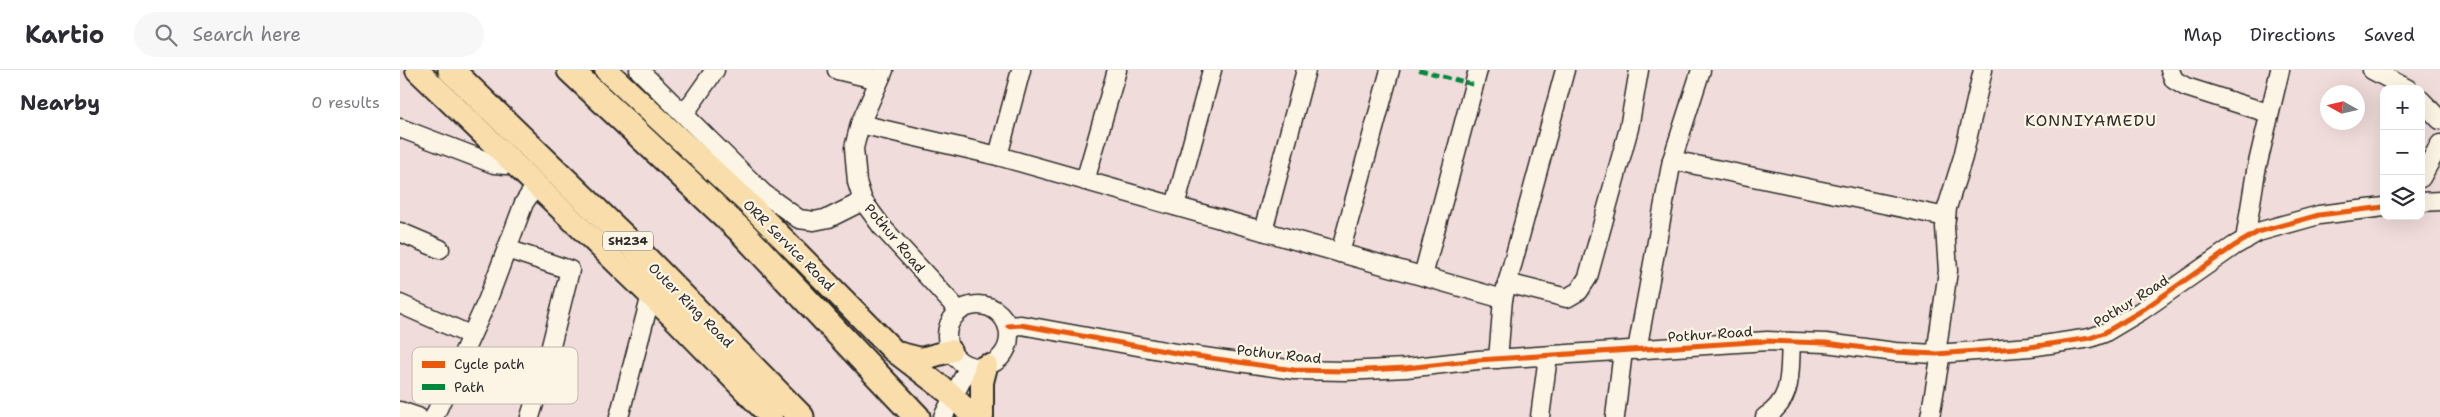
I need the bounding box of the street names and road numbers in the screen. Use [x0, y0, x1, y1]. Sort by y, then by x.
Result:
street label: ORR Service Road [740, 196, 839, 295]
street label: Pothur Road [861, 200, 929, 276]
road number: SH234 [603, 232, 653, 250]
street label: Outer Ring Road [645, 259, 737, 351]
street label: Pothur Road [2090, 271, 2172, 331]
street label: Pothur Road [1667, 322, 1753, 346]
street label: Pothur Road [1236, 341, 1322, 367]

